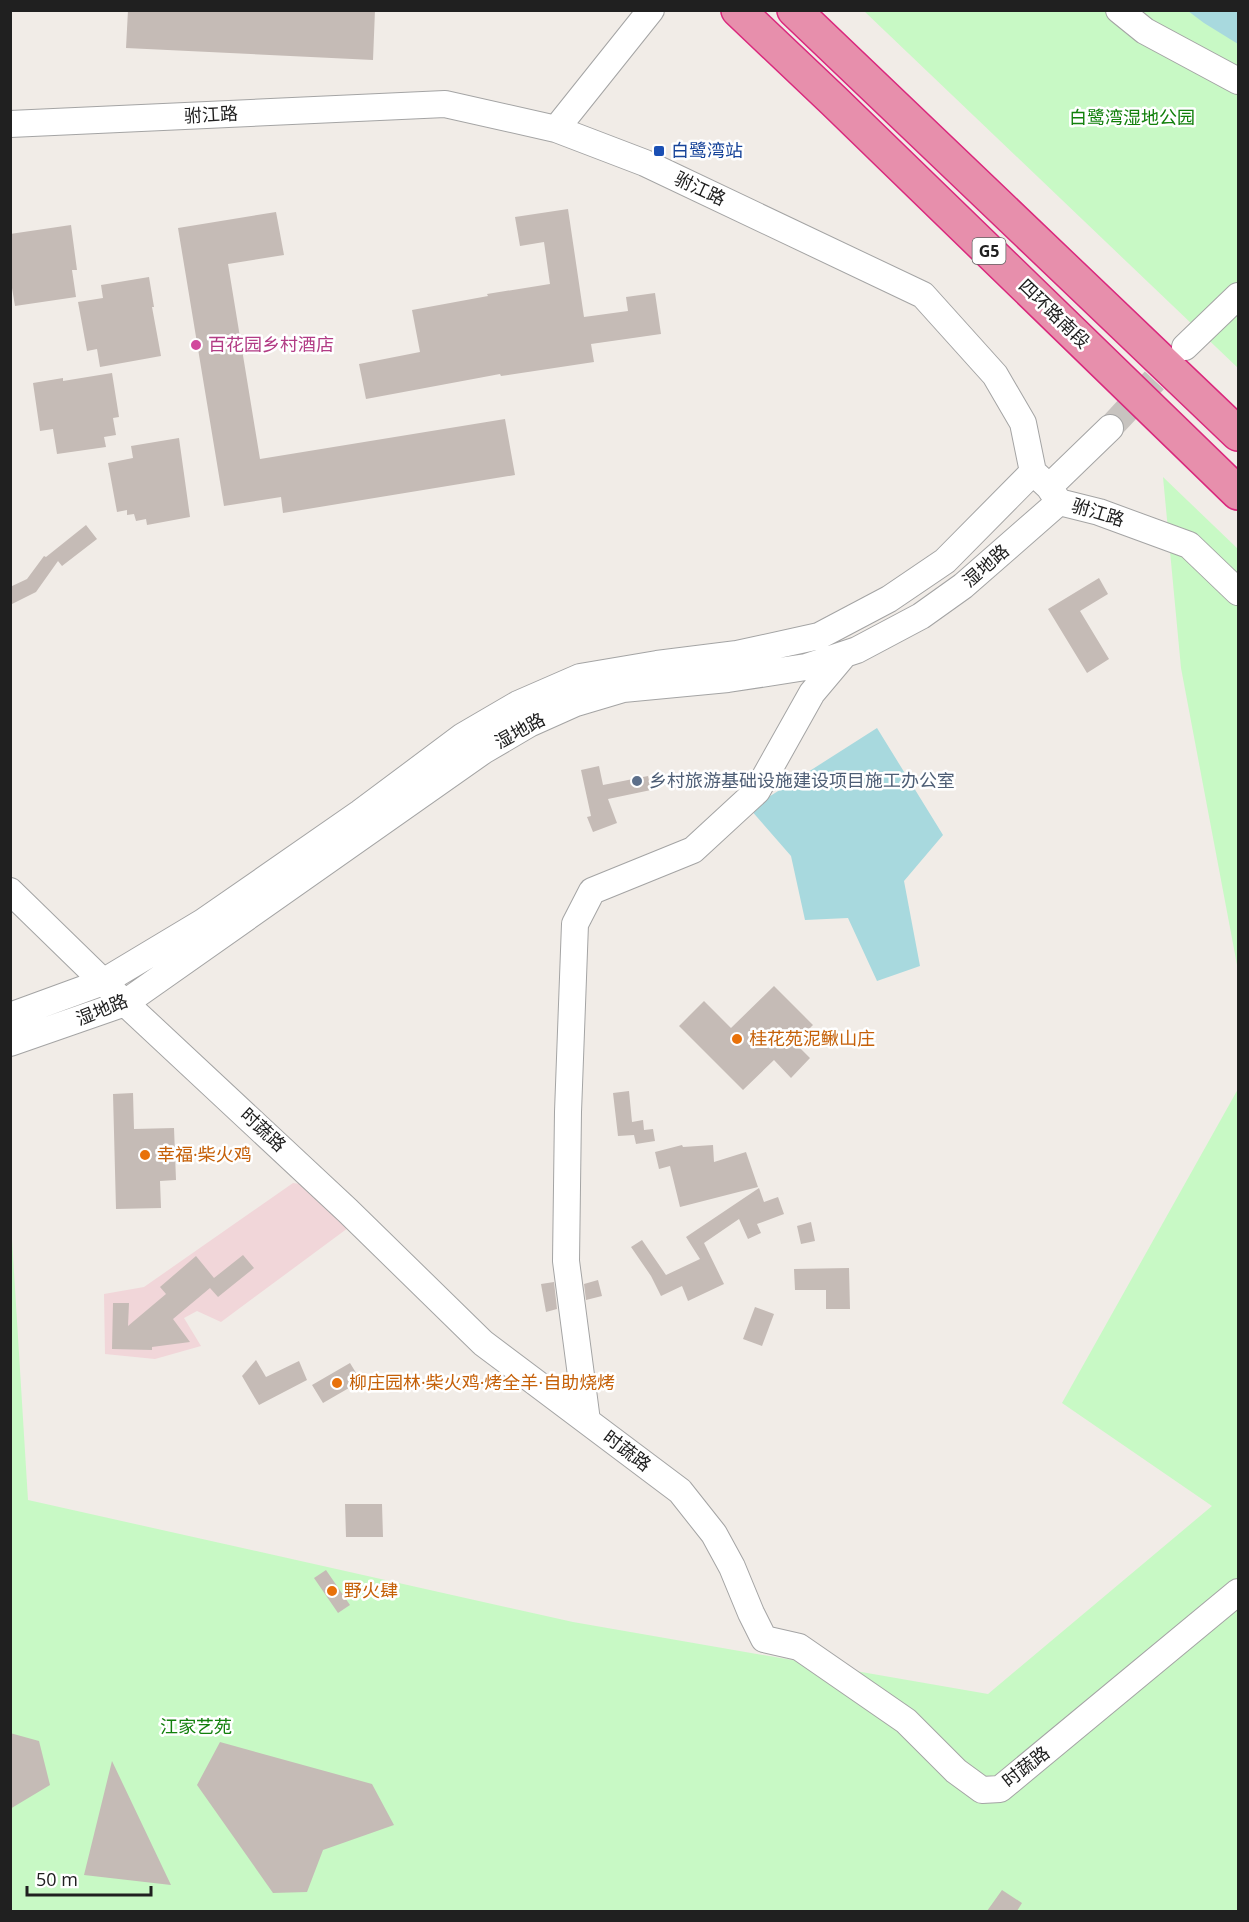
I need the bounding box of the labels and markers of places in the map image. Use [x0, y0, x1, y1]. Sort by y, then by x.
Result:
place label: 白鹭湾站 [671, 138, 743, 162]
marker: 白鹭湾站 [652, 144, 666, 158]
place label: 百花园乡村酒店 [208, 332, 334, 356]
marker: 百花园乡村酒店 [189, 338, 203, 352]
place label: 乡村旅游基础设施建设项目施工办公室 [649, 768, 955, 792]
marker: 乡村旅游基础设施建设项目施工办公室 [630, 774, 644, 788]
place label: 桂花苑泥鳅山庄 [749, 1026, 875, 1050]
marker: 桂花苑泥鳅山庄 [730, 1032, 744, 1046]
place label: 幸福·柴火鸡 [157, 1142, 252, 1166]
marker: 幸福·柴火鸡 [138, 1148, 152, 1162]
place label: 柳庄园林·柴火鸡·烤全羊·自助烧烤 [349, 1370, 615, 1394]
marker: 柳庄园林·柴火鸡·烤全羊·自助烧烤 [330, 1376, 344, 1390]
place label: 野火肆 [344, 1578, 398, 1602]
marker: 野火肆 [325, 1584, 339, 1598]

